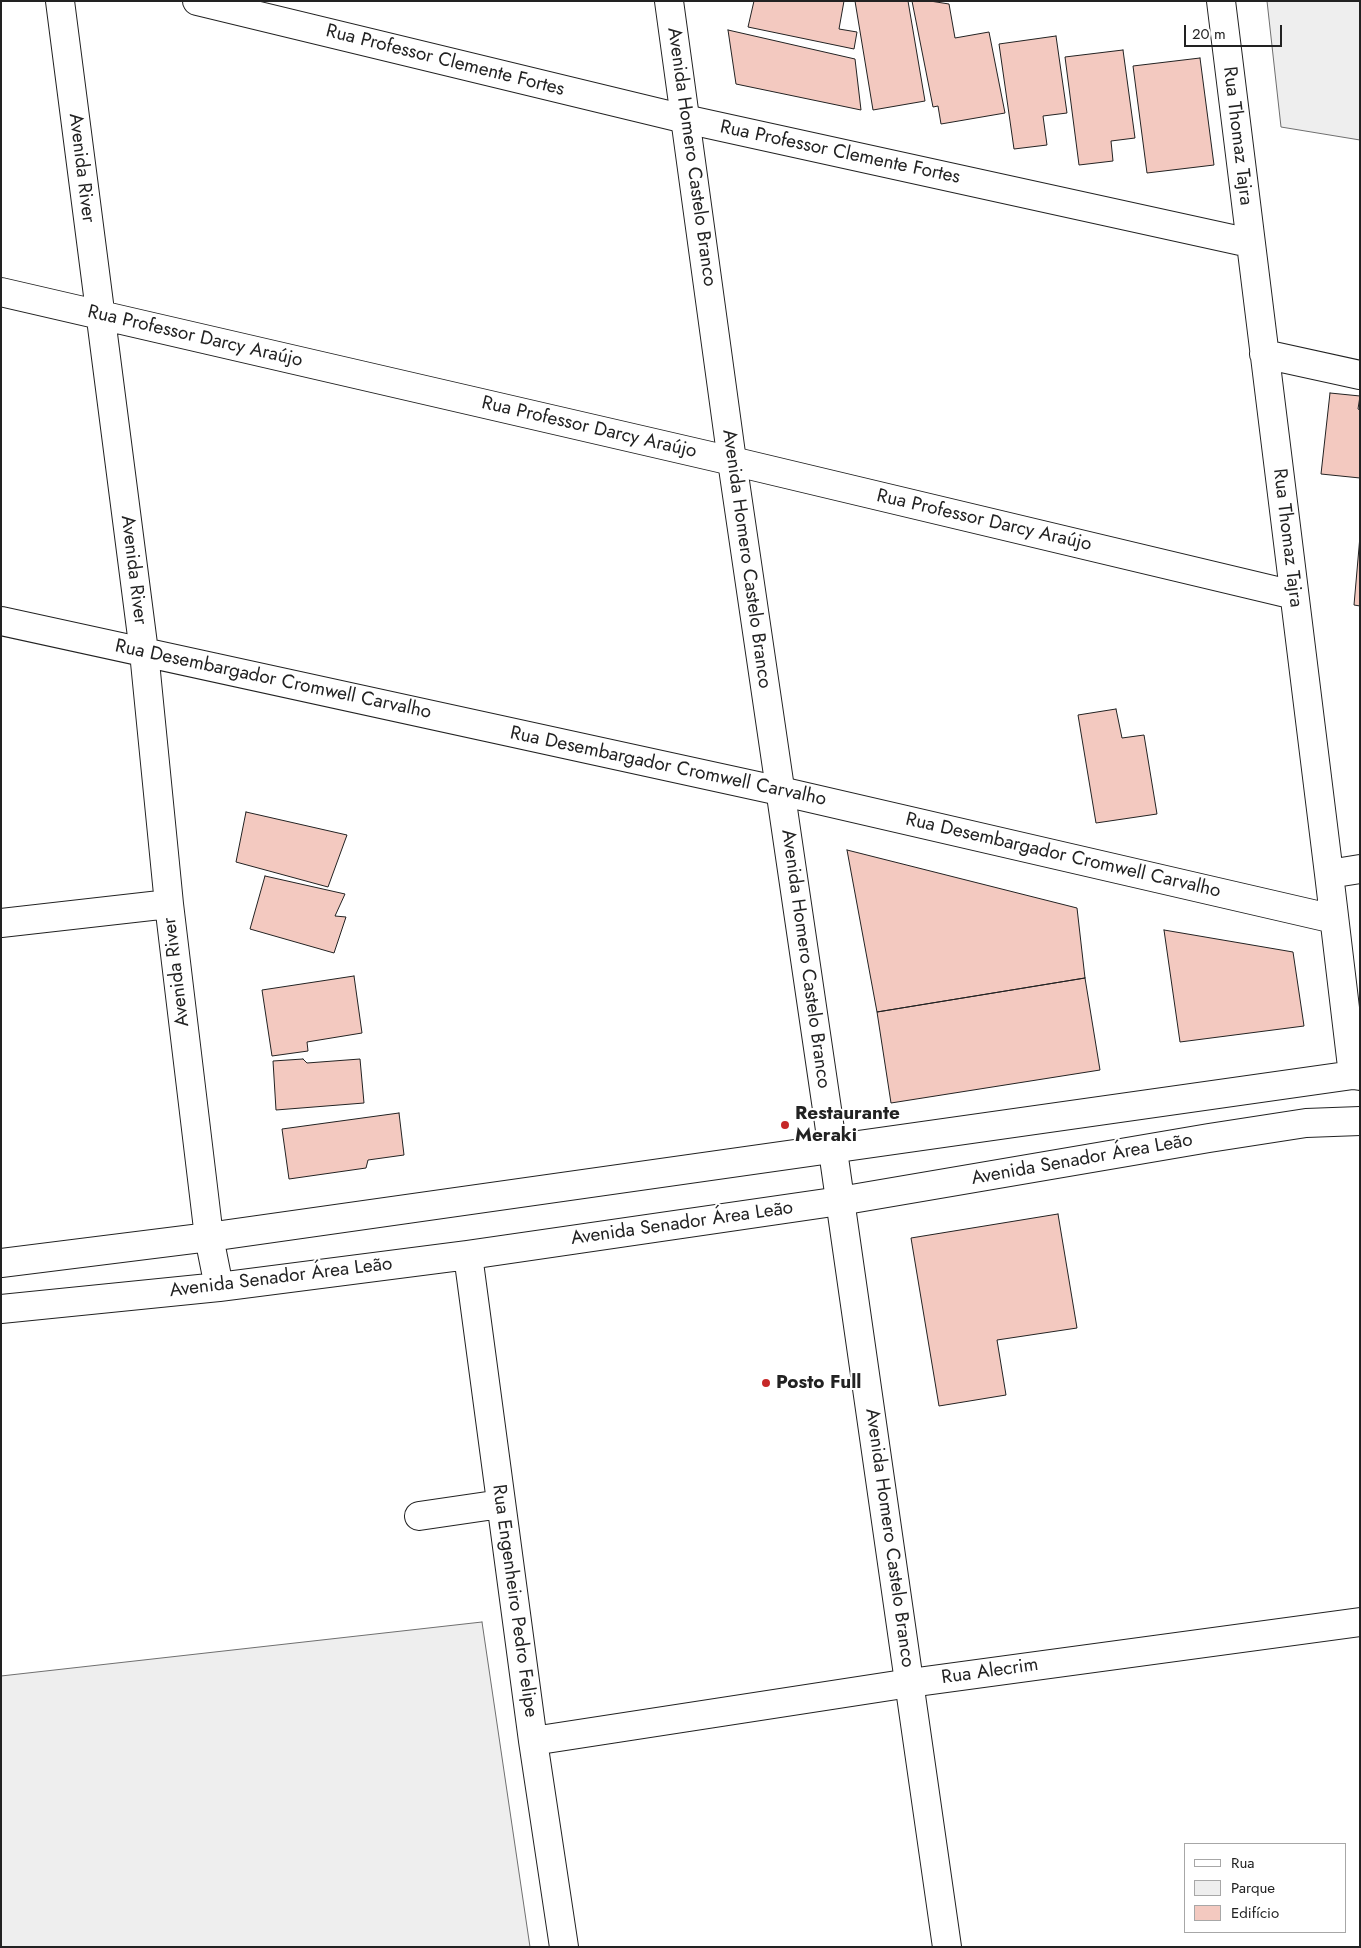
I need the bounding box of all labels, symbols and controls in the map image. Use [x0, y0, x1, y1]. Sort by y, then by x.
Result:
scale bar [1186, 15, 1284, 47]
street label: Rua Professor Clemente Fortes [323, 20, 567, 102]
text: 20 m [1192, 23, 1226, 45]
street label: Avenida Homero Castelo Branco [662, 26, 720, 288]
street label: Rua Thomaz Tajra [1217, 65, 1257, 207]
street label: Avenida River [63, 112, 99, 224]
street label: Rua Professor Clemente Fortes [718, 116, 962, 190]
street label: Rua Professor Darcy Araújo [85, 301, 305, 373]
street label: Rua Professor Darcy Araújo [479, 392, 699, 464]
street label: Avenida Homero Castelo Branco [717, 428, 775, 690]
street label: Rua Thomaz Tajra [1267, 467, 1307, 609]
street label: Rua Professor Darcy Araújo [874, 485, 1094, 557]
street label: Avenida River [115, 514, 151, 626]
street label: Rua Desembargador Cromwell Carvalho [113, 635, 433, 725]
street label: Rua Desembargador Cromwell Carvalho [508, 722, 828, 812]
street label: Rua Desembargador Cromwell Carvalho [903, 809, 1223, 903]
street label: Avenida Homero Castelo Branco [776, 828, 834, 1090]
street label: Avenida River [159, 916, 195, 1028]
place label: Restaurante Meraki [795, 1103, 900, 1147]
marker: Restaurante Meraki [779, 1119, 791, 1131]
street label: Avenida Senador Área Leão [970, 1129, 1194, 1191]
street label: Avenida Senador Área Leão [569, 1197, 795, 1251]
street label: Avenida Senador Área Leão [168, 1253, 394, 1303]
place label: Posto Full [776, 1372, 861, 1394]
marker: Posto Full [760, 1377, 772, 1389]
street label: Avenida Homero Castelo Branco [860, 1407, 918, 1669]
street label: Rua Engenheiro Pedro Felipe [486, 1483, 542, 1719]
street label: Rua Alecrim [940, 1654, 1040, 1690]
legend [1184, 1843, 1346, 1933]
text: Rua [1231, 1852, 1255, 1874]
text: Parque [1231, 1877, 1275, 1899]
text: Edifício [1231, 1902, 1279, 1924]

